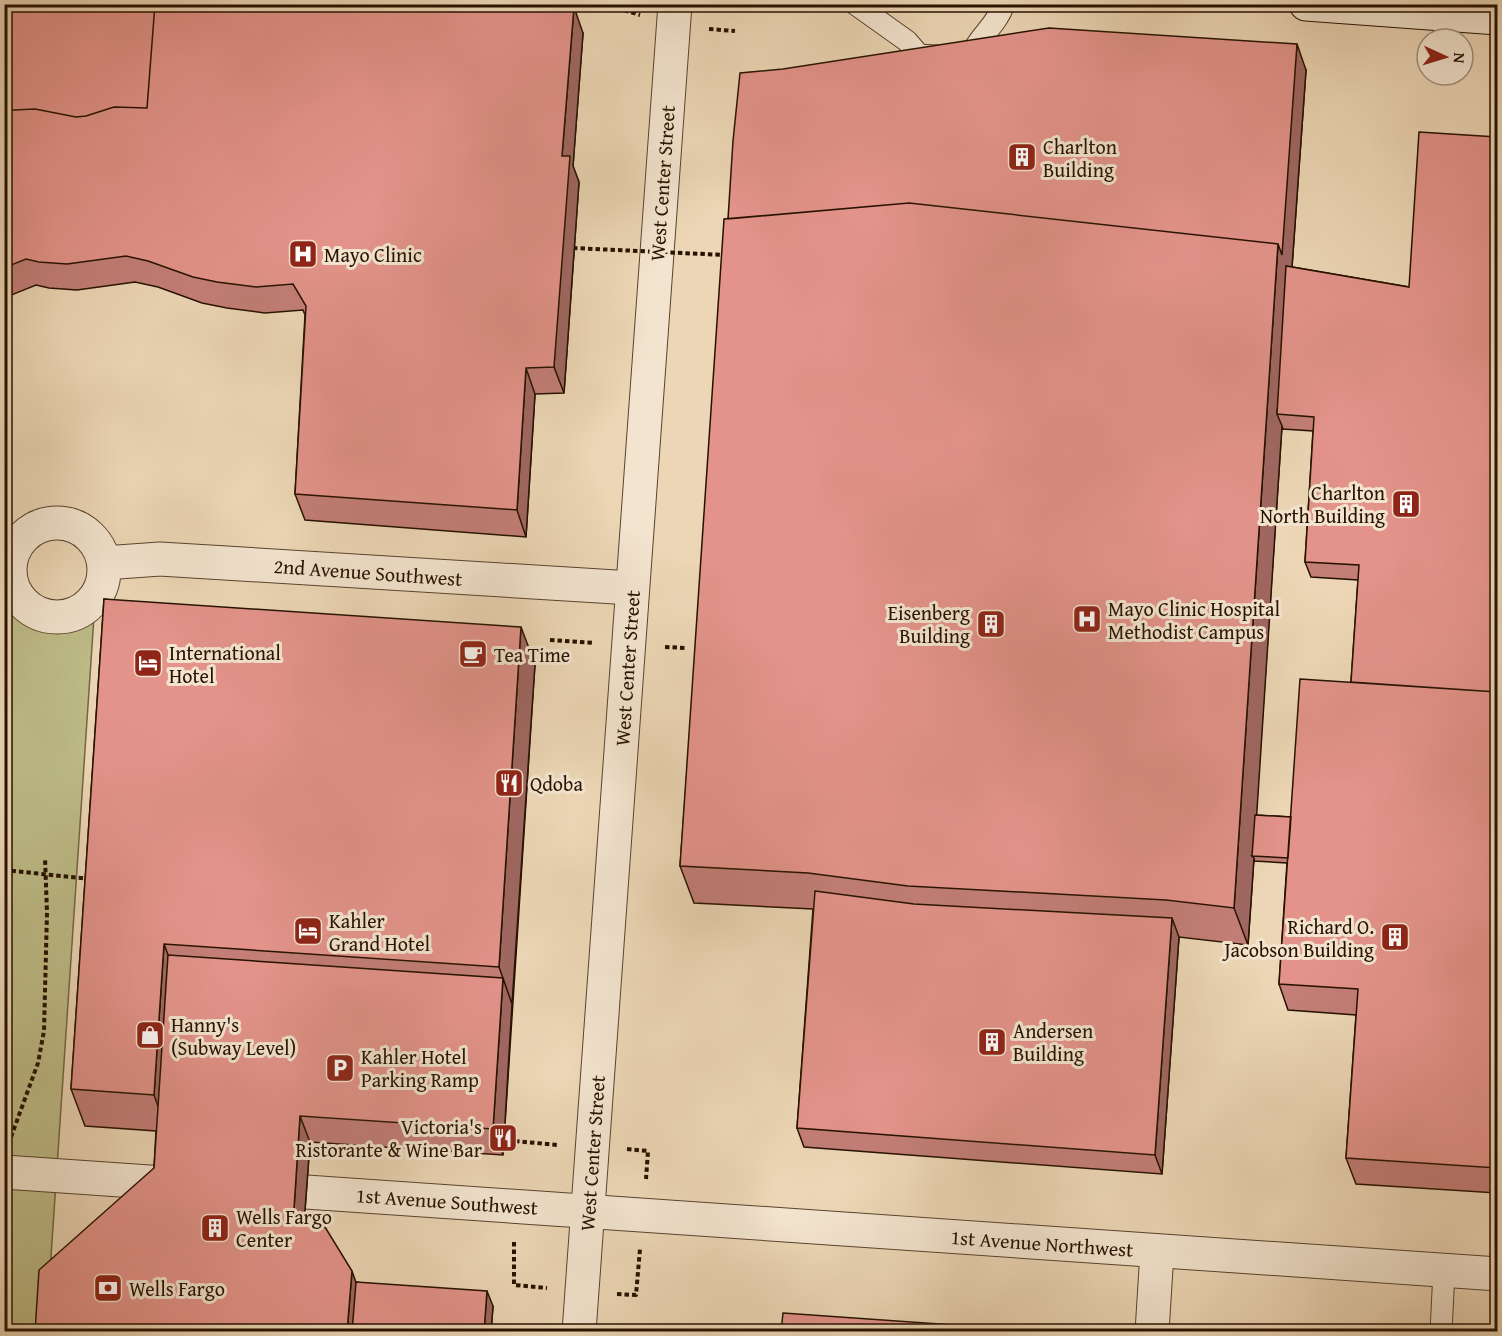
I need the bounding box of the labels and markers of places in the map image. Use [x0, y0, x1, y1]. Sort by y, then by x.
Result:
place label: Charlton Building [1043, 132, 1117, 184]
building icon: Charlton Building [1006, 141, 1038, 173]
hospital icon: Mayo Clinic [287, 238, 319, 270]
place label: Mayo Clinic [324, 240, 422, 269]
place label: Charlton North Building [1260, 478, 1385, 530]
building icon: Charlton North Building [1390, 488, 1422, 520]
place label: Mayo Clinic Hospital Methodist Campus [1108, 594, 1281, 646]
place label: Eisenberg Building [888, 598, 970, 650]
hospital icon: Mayo Clinic Hospital Methodist Campus [1071, 603, 1103, 635]
building icon: Eisenberg Building [975, 608, 1007, 640]
place label: International Hotel [169, 638, 281, 690]
cafe icon: Tea Time [457, 638, 489, 670]
place label: Tea Time [494, 640, 570, 669]
hotel icon: International Hotel [132, 647, 164, 679]
restaurant icon: Qdoba [493, 767, 525, 799]
place label: Qdoba [530, 769, 583, 798]
place label: Kahler Grand Hotel [329, 906, 431, 958]
place label: Richard O. Jacobson Building [1221, 912, 1374, 964]
hotel icon: Kahler Grand Hotel [292, 915, 324, 947]
building icon: Richard O. Jacobson Building [1379, 921, 1411, 953]
place label: Hanny's (Subway Level) [171, 1010, 296, 1062]
place label: Andersen Building [1013, 1016, 1093, 1068]
shop icon: Hanny's (Subway Level) [134, 1019, 166, 1051]
building icon: Andersen Building [976, 1026, 1008, 1058]
place label: Kahler Hotel Parking Ramp [361, 1042, 479, 1094]
parking icon: Kahler Hotel Parking Ramp [324, 1052, 356, 1084]
place label: Victoria's Ristorante & Wine Bar [295, 1112, 482, 1164]
restaurant icon: Victoria's Ristorante & Wine Bar [487, 1122, 519, 1154]
place label: Wells Fargo Center [236, 1202, 332, 1254]
building icon: Wells Fargo Center [199, 1212, 231, 1244]
bank icon: Wells Fargo [92, 1272, 124, 1304]
place label: Wells Fargo [129, 1274, 225, 1303]

